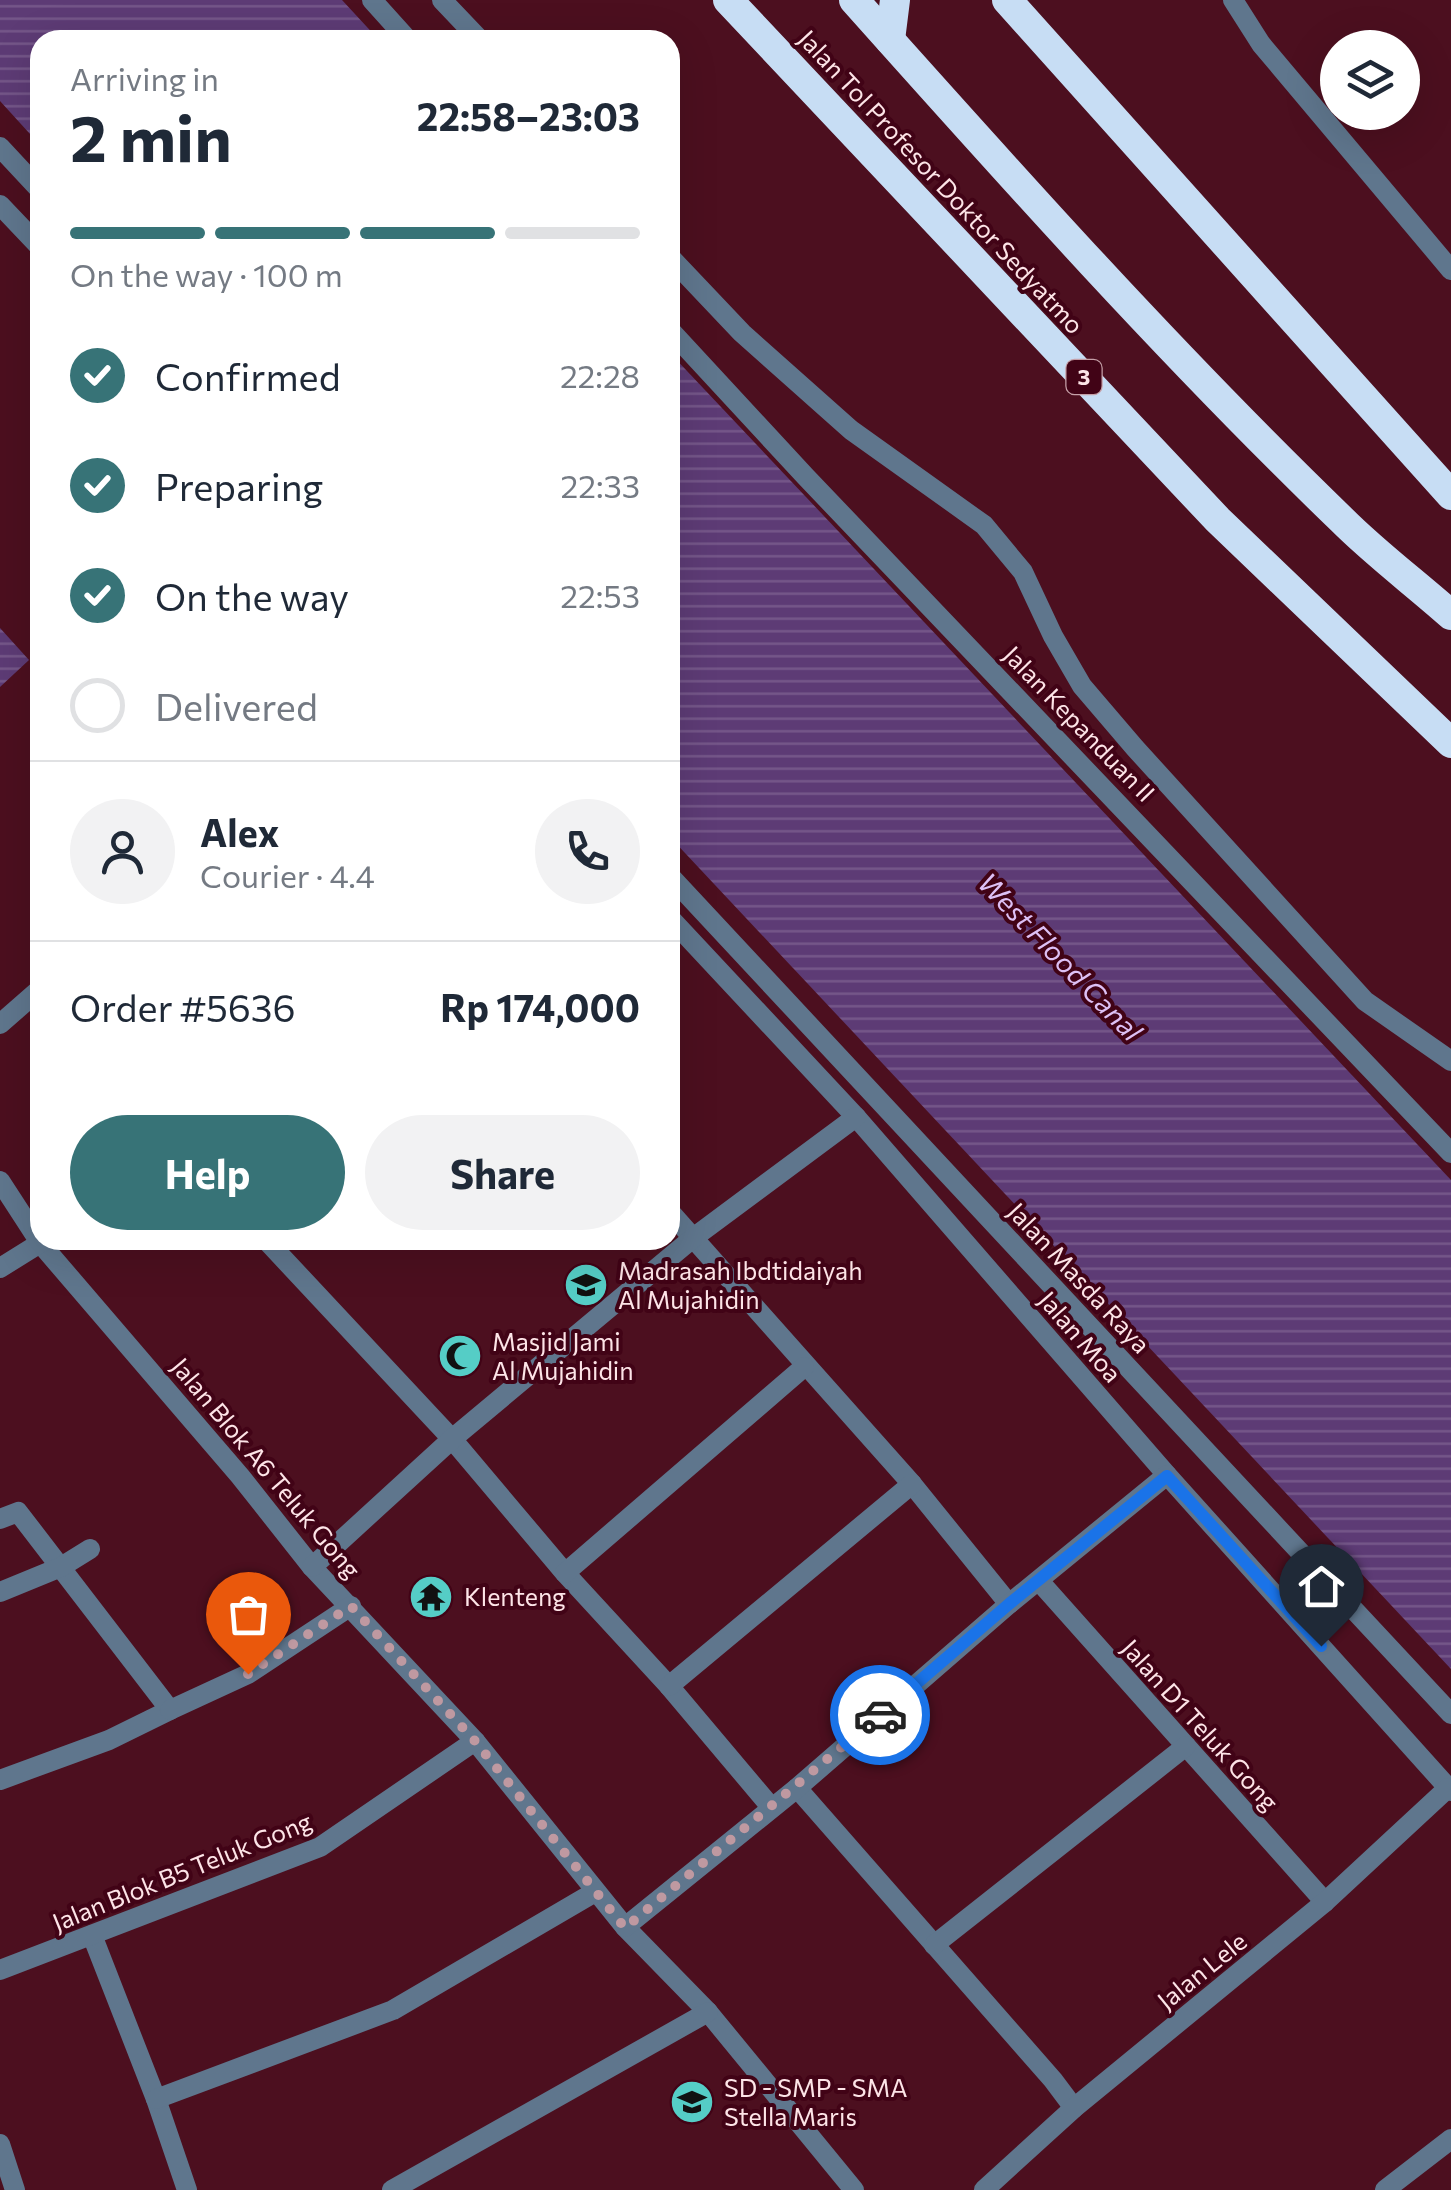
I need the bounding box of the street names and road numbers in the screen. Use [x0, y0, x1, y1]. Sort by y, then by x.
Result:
street label: Jalan Tol Profesor Doktor Sedyatmo [793, 23, 1091, 339]
road number: 3 [1066, 360, 1102, 394]
street label: Jalan Kepanduan II [998, 639, 1162, 807]
street label: Jalan Masda Raya [1002, 1196, 1157, 1359]
street label: Jalan Moa [1033, 1285, 1128, 1388]
street label: Jalan Blok A6 Teluk Gong [166, 1351, 368, 1584]
street label: Jalan D1 Teluk Gong [1116, 1633, 1286, 1816]
street label: Jalan Blok B5 Teluk Gong [48, 1805, 316, 1937]
street label: Jalan Lele [1151, 1925, 1252, 2015]

